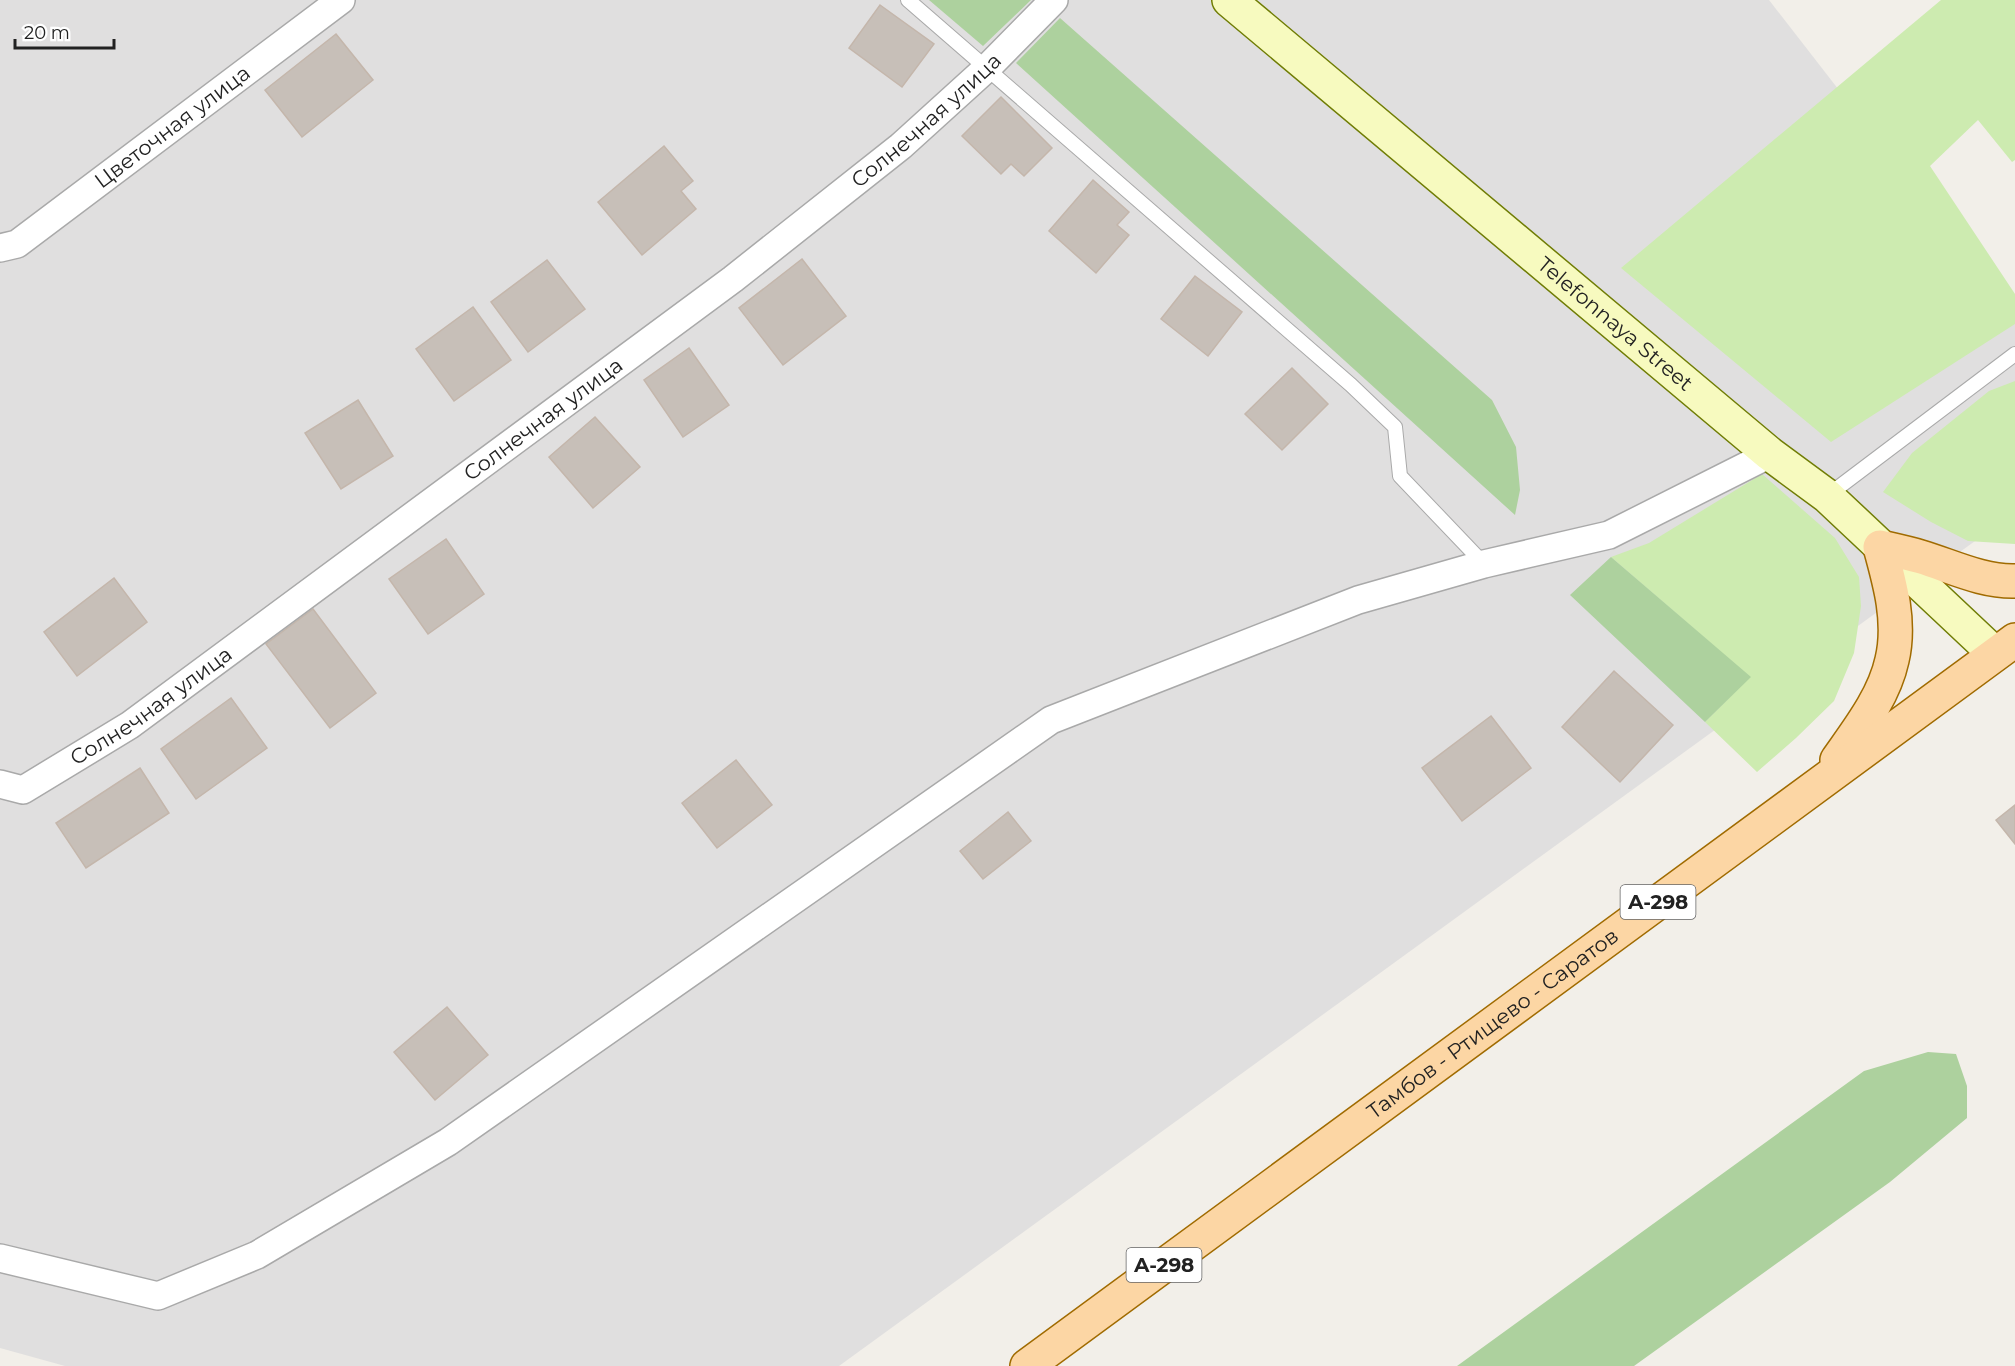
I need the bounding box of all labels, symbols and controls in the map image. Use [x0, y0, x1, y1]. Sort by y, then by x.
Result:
scale bar [15, 12, 114, 50]
text: 20 m [24, 22, 70, 44]
street label: Солнечная улица [846, 48, 1006, 193]
street label: Цветочная улица [89, 60, 255, 193]
street label: Telefonnaya Street [1533, 251, 1698, 396]
street label: Солнечная улица [459, 352, 627, 486]
street label: Солнечная улица [66, 641, 237, 770]
road number: А-298 [1620, 885, 1696, 919]
street label: Тамбов - Ртищево - Саратов [1362, 923, 1623, 1124]
road number: А-298 [1126, 1248, 1202, 1282]

